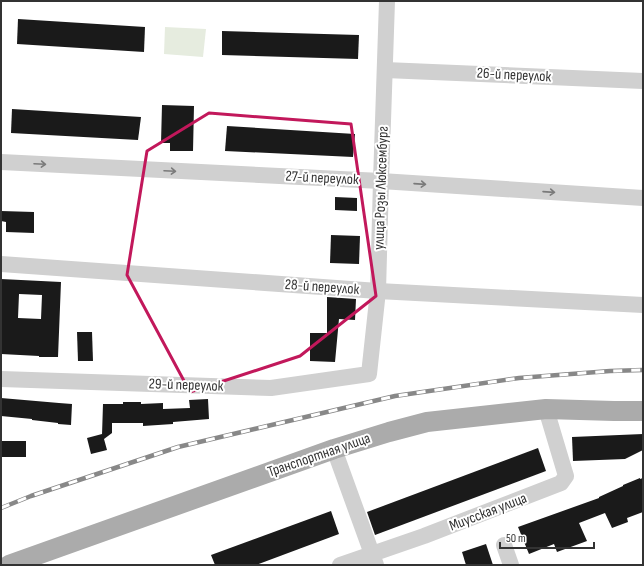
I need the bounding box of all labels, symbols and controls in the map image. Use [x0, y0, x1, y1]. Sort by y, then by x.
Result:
street label: 26-й переулок [476, 64, 552, 86]
street label: улица Розы Люксембург [369, 126, 393, 250]
one-way arrow [33, 161, 46, 168]
one-way arrow [163, 167, 176, 174]
street label: 27-й переулок [285, 167, 359, 189]
one-way arrow [413, 180, 426, 187]
one-way arrow [542, 188, 555, 196]
street label: 28-й переулок [284, 275, 360, 299]
street label: 29-й переулок [148, 374, 224, 396]
street label: Транспортная улица [265, 428, 373, 481]
street label: Миусская улица [446, 488, 530, 536]
scale bar [500, 524, 594, 550]
text: 50 m [506, 531, 526, 546]

